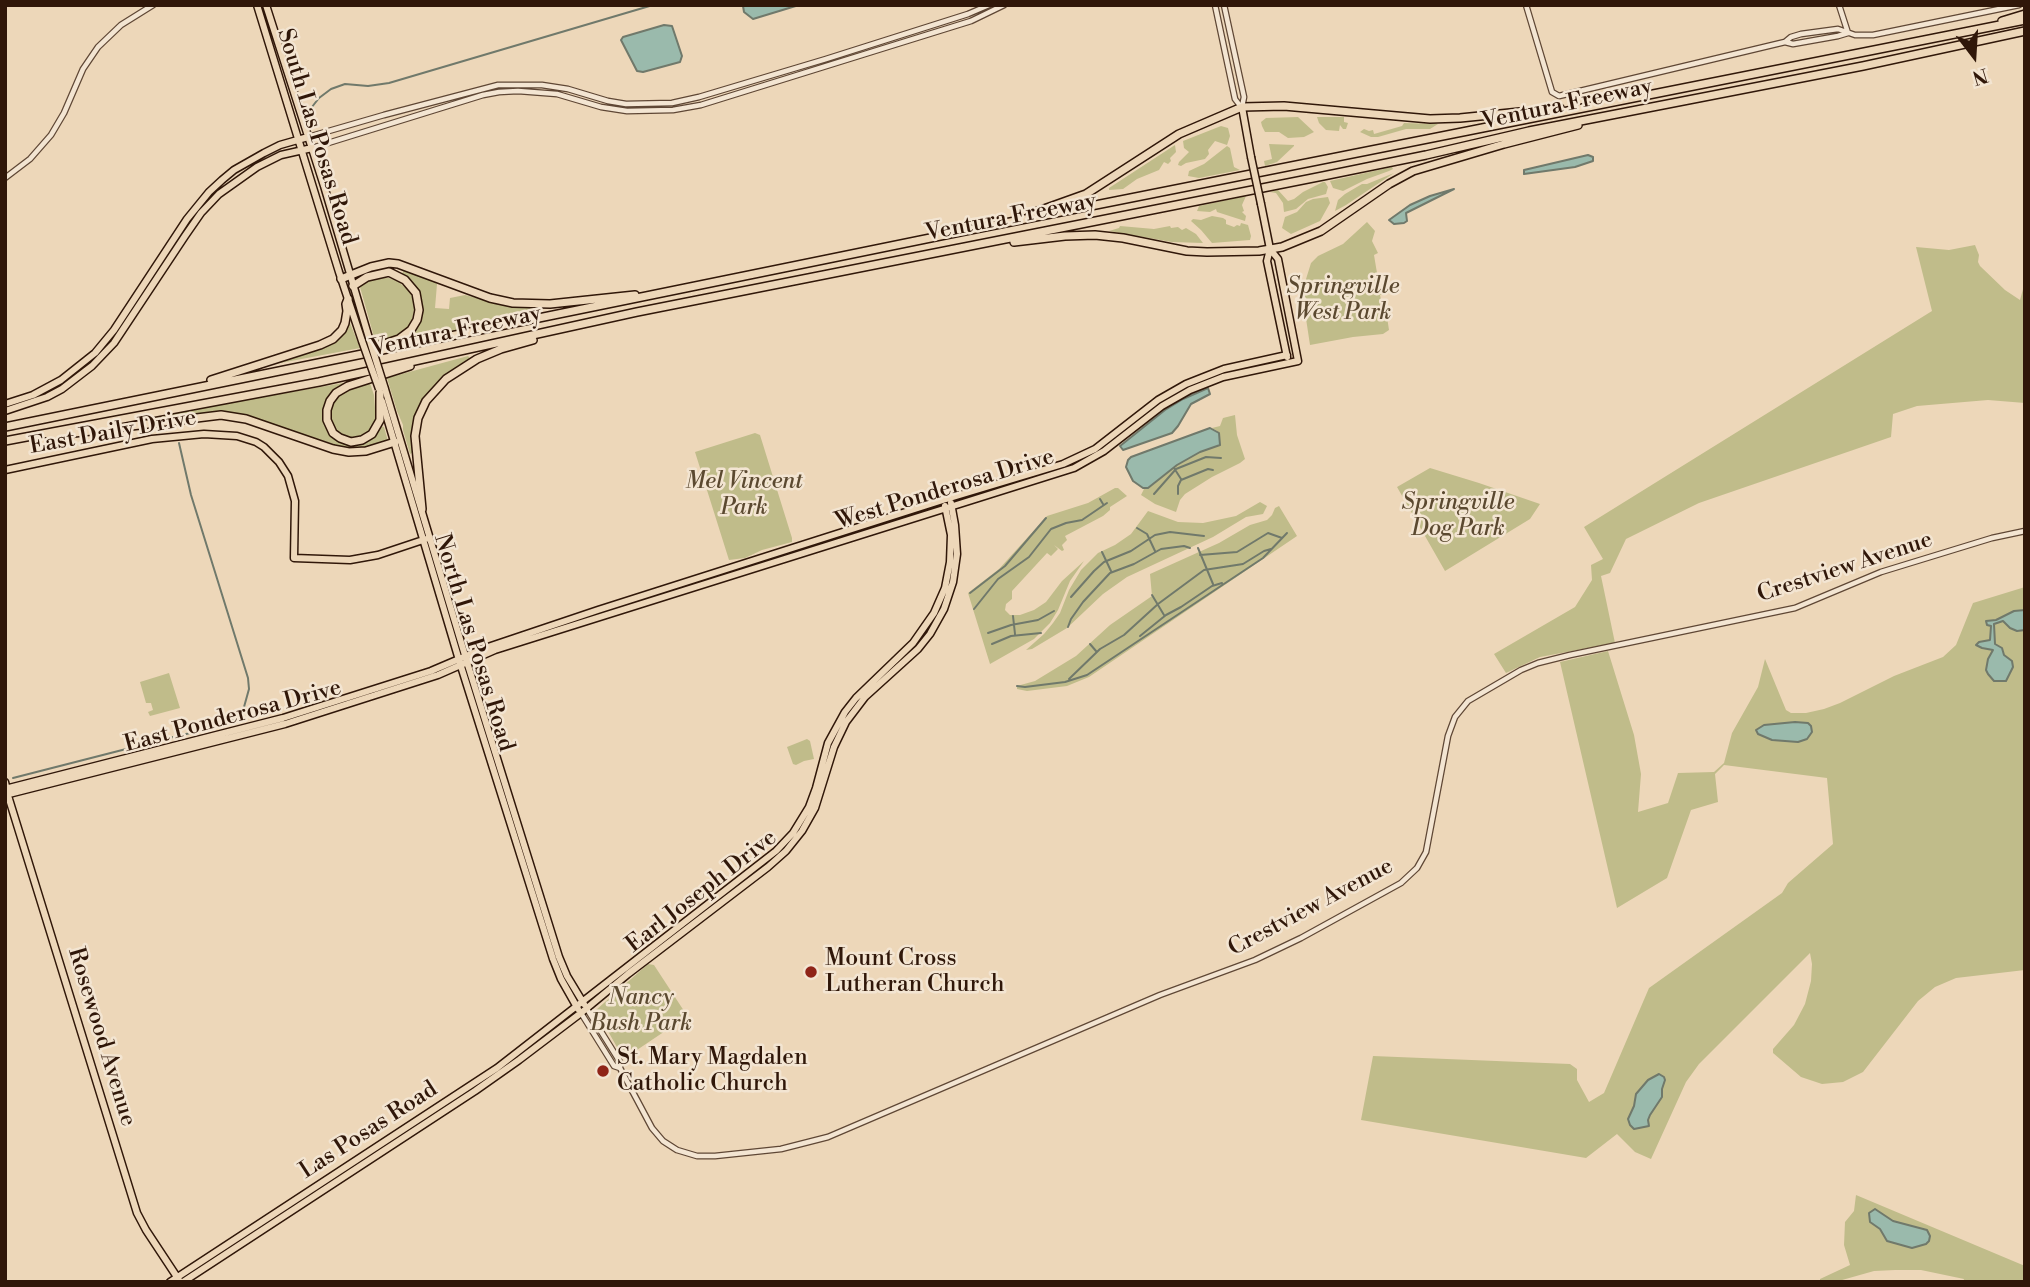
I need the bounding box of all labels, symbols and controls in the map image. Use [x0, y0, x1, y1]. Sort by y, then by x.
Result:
north arrow [1939, 21, 2009, 91]
street label: South Las Posas Road [270, 26, 362, 248]
text: N [1969, 62, 1991, 90]
street label: Ventura Freeway [1479, 73, 1655, 137]
street label: Ventura Freeway [923, 188, 1099, 248]
park label: Springville West Park [1287, 273, 1399, 327]
street label: Ventura Freeway [368, 300, 544, 364]
street label: East Daily Drive [27, 405, 199, 461]
street label: West Ponderosa Drive [832, 444, 1058, 536]
park label: Mel Vincent Park [685, 468, 803, 522]
park label: Springville Dog Park [1402, 489, 1514, 543]
street label: Crestview Avenue [1754, 527, 1936, 609]
street label: North Las Posas Road [427, 531, 519, 755]
street label: East Ponderosa Drive [121, 675, 345, 759]
street label: Earl Joseph Drive [621, 825, 783, 959]
street label: Crestview Avenue [1224, 853, 1398, 963]
street label: Rosewood Avenue [61, 944, 141, 1130]
place label: Mount Cross Lutheran Church [825, 945, 1004, 999]
marker: Mount Cross Lutheran Church [803, 964, 819, 980]
park label: Nancy Bush Park [590, 984, 692, 1038]
place label: St. Mary Magdalen Catholic Church [617, 1044, 808, 1098]
marker: St. Mary Magdalen Catholic Church [595, 1063, 611, 1079]
street label: Las Posas Road [295, 1076, 443, 1186]

